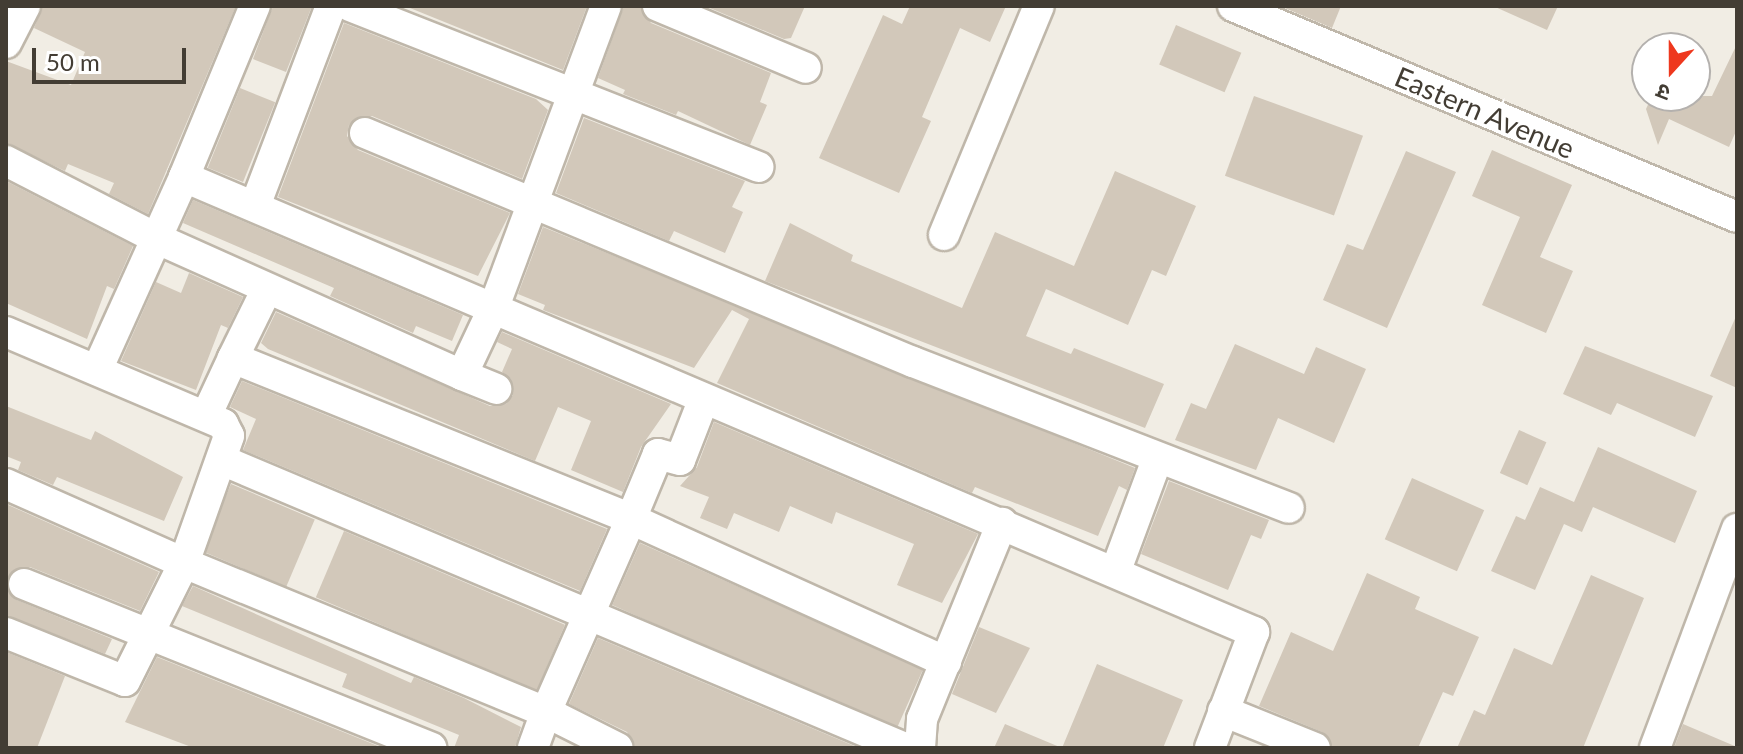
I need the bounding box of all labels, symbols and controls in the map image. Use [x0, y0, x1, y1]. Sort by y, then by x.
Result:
scale bar [36, 32, 190, 82]
north arrow [1631, 32, 1711, 112]
text: 50 m [46, 47, 100, 76]
street label: Eastern Avenue [1390, 59, 1580, 165]
text: उ [1652, 78, 1674, 108]

